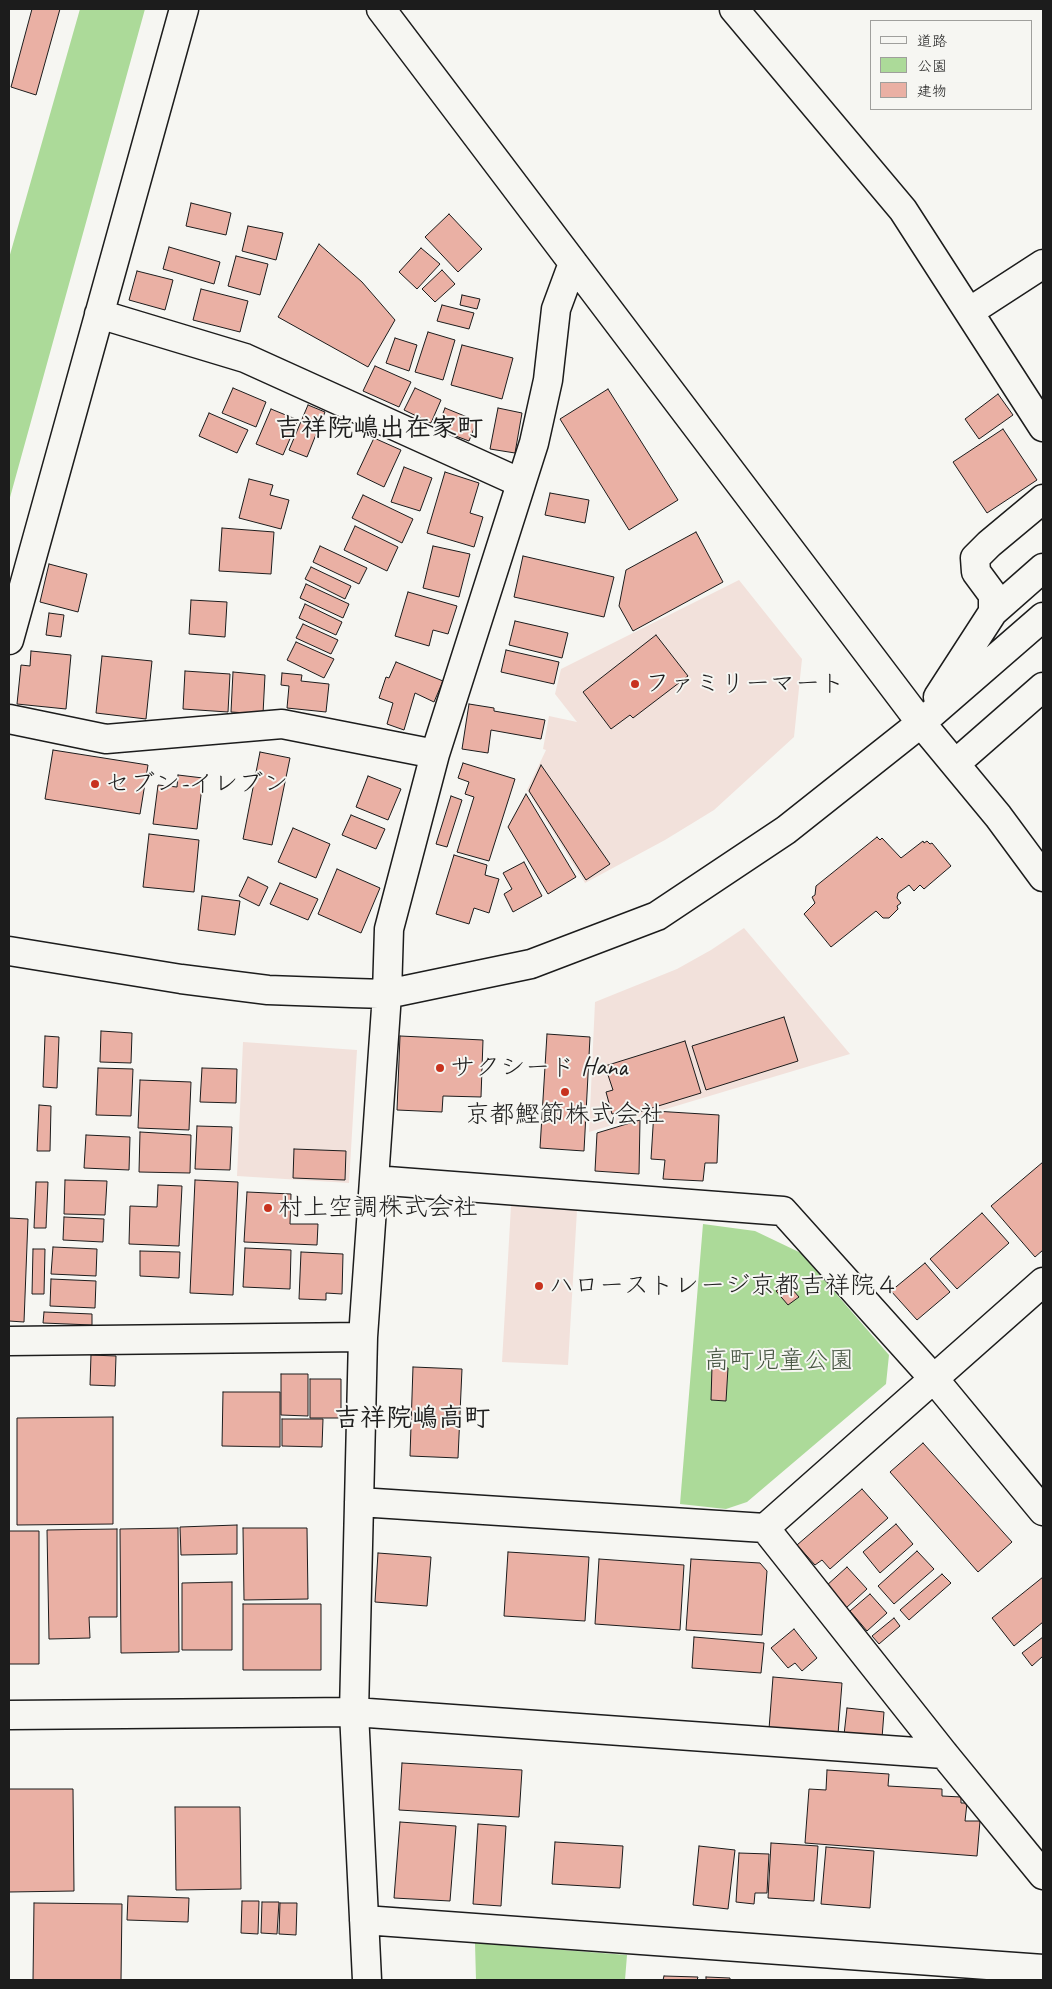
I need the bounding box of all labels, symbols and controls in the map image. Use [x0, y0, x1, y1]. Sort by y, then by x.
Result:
legend [870, 20, 1032, 110]
text: 道路 [917, 32, 947, 51]
text: 公園 [917, 57, 947, 76]
text: 建物 [917, 82, 947, 101]
district label: 吉祥院嶋出在家町 [275, 413, 483, 445]
place label: ファミリーマート [645, 669, 845, 699]
marker: ファミリーマート [629, 678, 641, 690]
place label: セブン-イレブン [105, 769, 288, 799]
marker: セブン-イレブン [89, 778, 101, 790]
place label: サクシード Hana [450, 1053, 627, 1083]
marker: サクシード Hana [434, 1062, 446, 1074]
marker: 京都鰹節株式会社 [559, 1086, 571, 1098]
place label: 京都鰹節株式会社 [465, 1100, 665, 1130]
place label: 村上空調株式会社 [278, 1193, 478, 1223]
marker: 村上空調株式会社 [262, 1202, 274, 1214]
place label: ハローストレージ京都吉祥院４ [549, 1271, 900, 1301]
marker: ハローストレージ京都吉祥院４ [533, 1280, 545, 1292]
park label: 高町児童公園 [704, 1346, 854, 1376]
district label: 吉祥院嶋高町 [334, 1403, 490, 1435]

